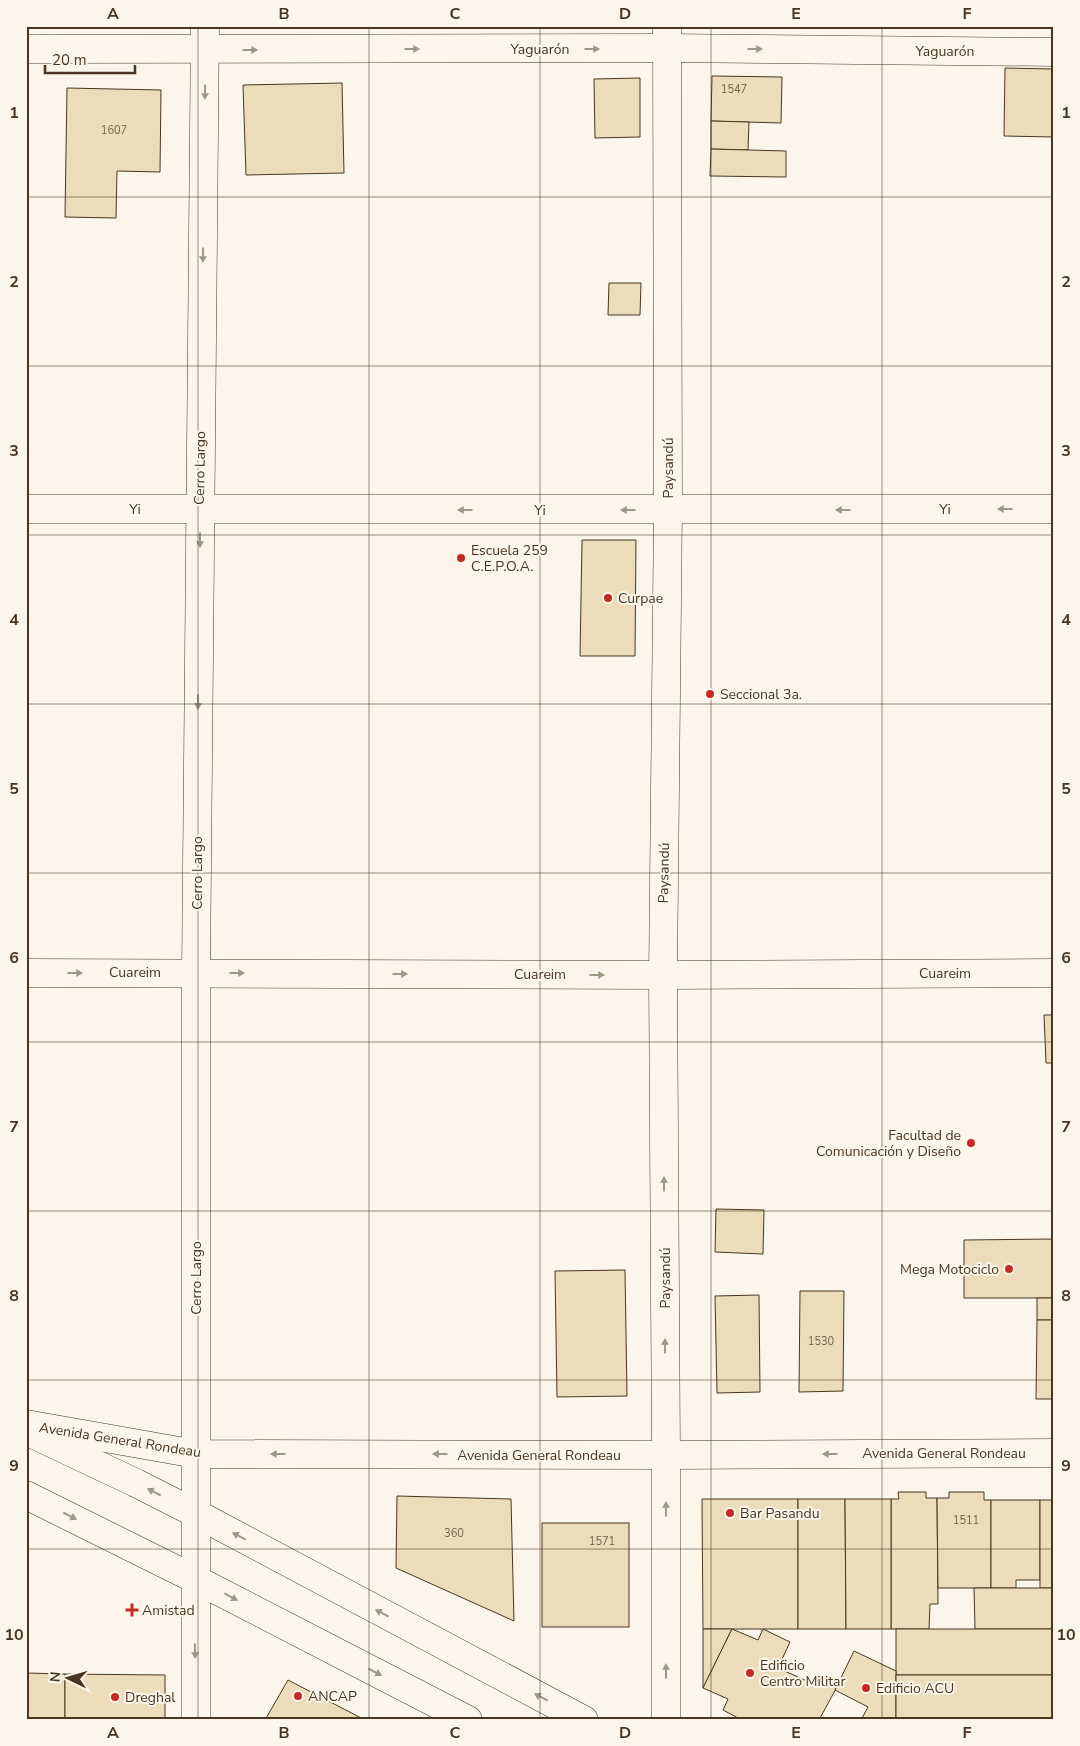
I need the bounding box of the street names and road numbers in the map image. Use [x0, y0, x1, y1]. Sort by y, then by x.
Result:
street label: Yaguarón [510, 40, 569, 59]
street label: Yaguarón [915, 42, 974, 61]
street label: Cerro Largo [190, 431, 210, 505]
street label: Paysandú [659, 437, 678, 499]
street label: Yi [128, 500, 141, 519]
street label: Yi [938, 500, 951, 519]
street label: Yi [533, 501, 546, 520]
street label: Cerro Largo [188, 836, 207, 910]
street label: Paysandú [654, 842, 674, 904]
street label: Cuareim [109, 963, 161, 982]
street label: Cuareim [919, 964, 971, 983]
street label: Cuareim [514, 965, 566, 984]
street label: Cerro Largo [187, 1241, 206, 1315]
street label: Paysandú [656, 1247, 675, 1309]
street label: Avenida General Rondeau [38, 1418, 202, 1462]
street label: Avenida General Rondeau [862, 1444, 1026, 1463]
street label: Avenida General Rondeau [457, 1446, 621, 1465]

